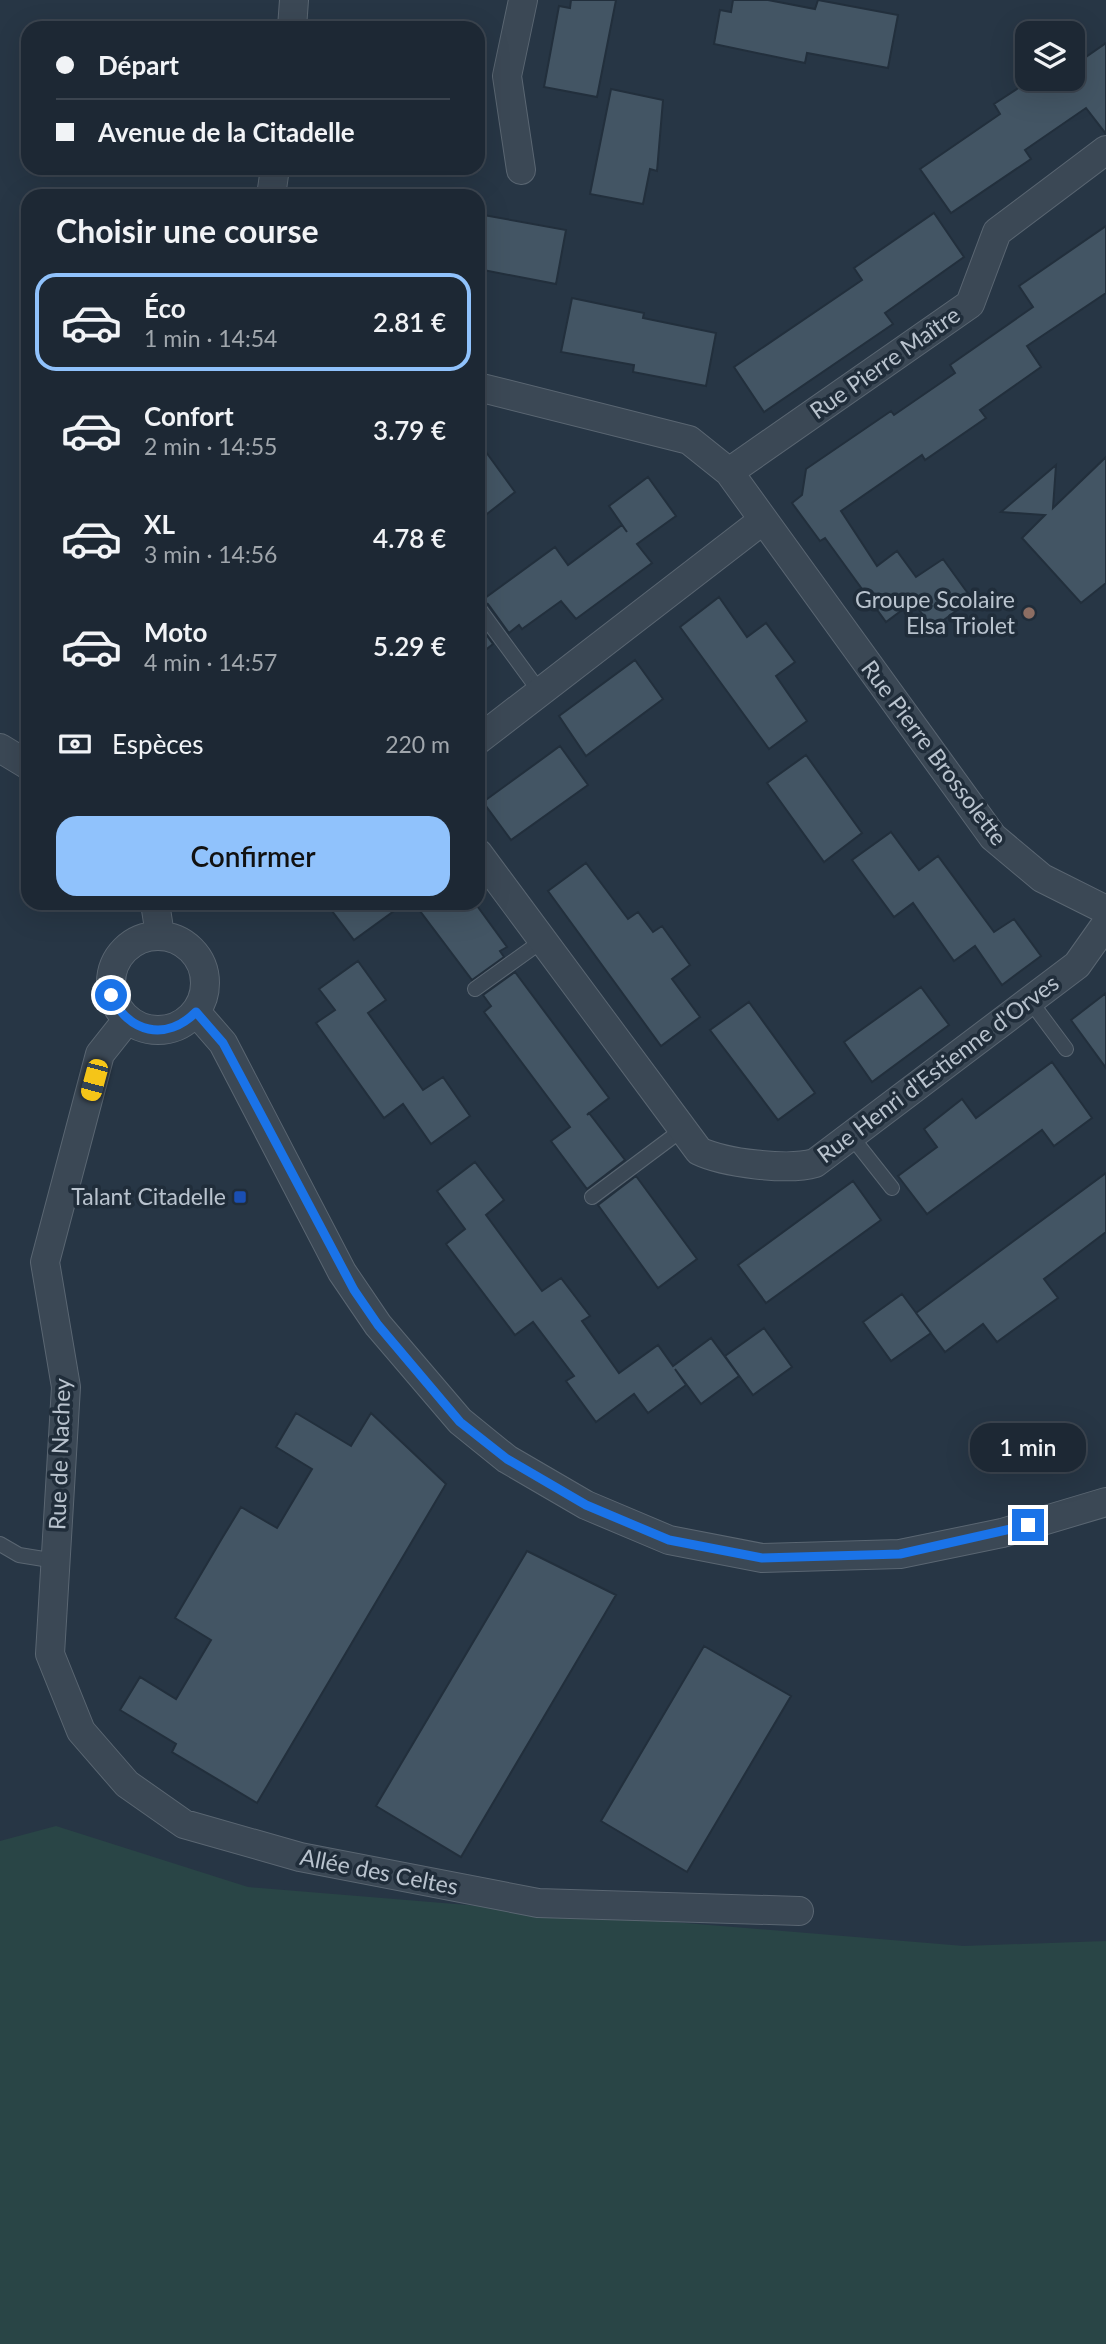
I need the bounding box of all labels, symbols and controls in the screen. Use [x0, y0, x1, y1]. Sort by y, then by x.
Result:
map controls [1015, 21, 1085, 91]
button: layers [1015, 21, 1085, 91]
text: Départ [98, 49, 179, 81]
text: Avenue de la Citadelle [98, 116, 355, 148]
text: Choisir une course [56, 211, 319, 250]
icon: car [60, 291, 123, 354]
text: Éco [144, 292, 186, 324]
street label: Rue Pierre Maître [804, 300, 965, 424]
text: 2.81 € [373, 306, 446, 338]
text: 1 min · 14:54 [144, 324, 277, 352]
icon: car [60, 399, 123, 462]
text: Confort [144, 400, 234, 432]
text: 3.79 € [373, 414, 446, 446]
text: 2 min · 14:55 [144, 432, 277, 460]
icon: car [60, 507, 123, 570]
text: XL [144, 508, 175, 540]
text: 4.78 € [373, 522, 446, 554]
text: 3 min · 14:56 [144, 540, 277, 568]
place label: Groupe Scolaire Elsa Triolet [855, 585, 1016, 639]
marker: Groupe Scolaire Elsa Triolet [1021, 605, 1037, 621]
icon: car [60, 615, 123, 678]
text: Moto [144, 616, 207, 648]
text: 5.29 € [373, 630, 446, 662]
text: 4 min · 14:57 [144, 648, 277, 676]
street label: Rue Pierre Brossolette [856, 654, 1013, 850]
icon: cash [56, 725, 94, 763]
text: Espèces [112, 728, 204, 760]
text: 220 m [385, 730, 450, 758]
button: Confirmer [56, 816, 450, 896]
street label: Rue Henri d'Estienne d'Orves [811, 968, 1064, 1168]
route start [95, 979, 127, 1011]
car [79, 1057, 110, 1103]
place label: Talant Citadelle [71, 1182, 226, 1210]
marker: Talant Citadelle [232, 1189, 248, 1205]
street label: Rue de Nachey [42, 1377, 76, 1530]
callout: 1 min [970, 1424, 1086, 1472]
text: 1 min [1000, 1433, 1056, 1461]
route end [1012, 1509, 1044, 1541]
street label: Allée des Celtes [298, 1842, 461, 1900]

